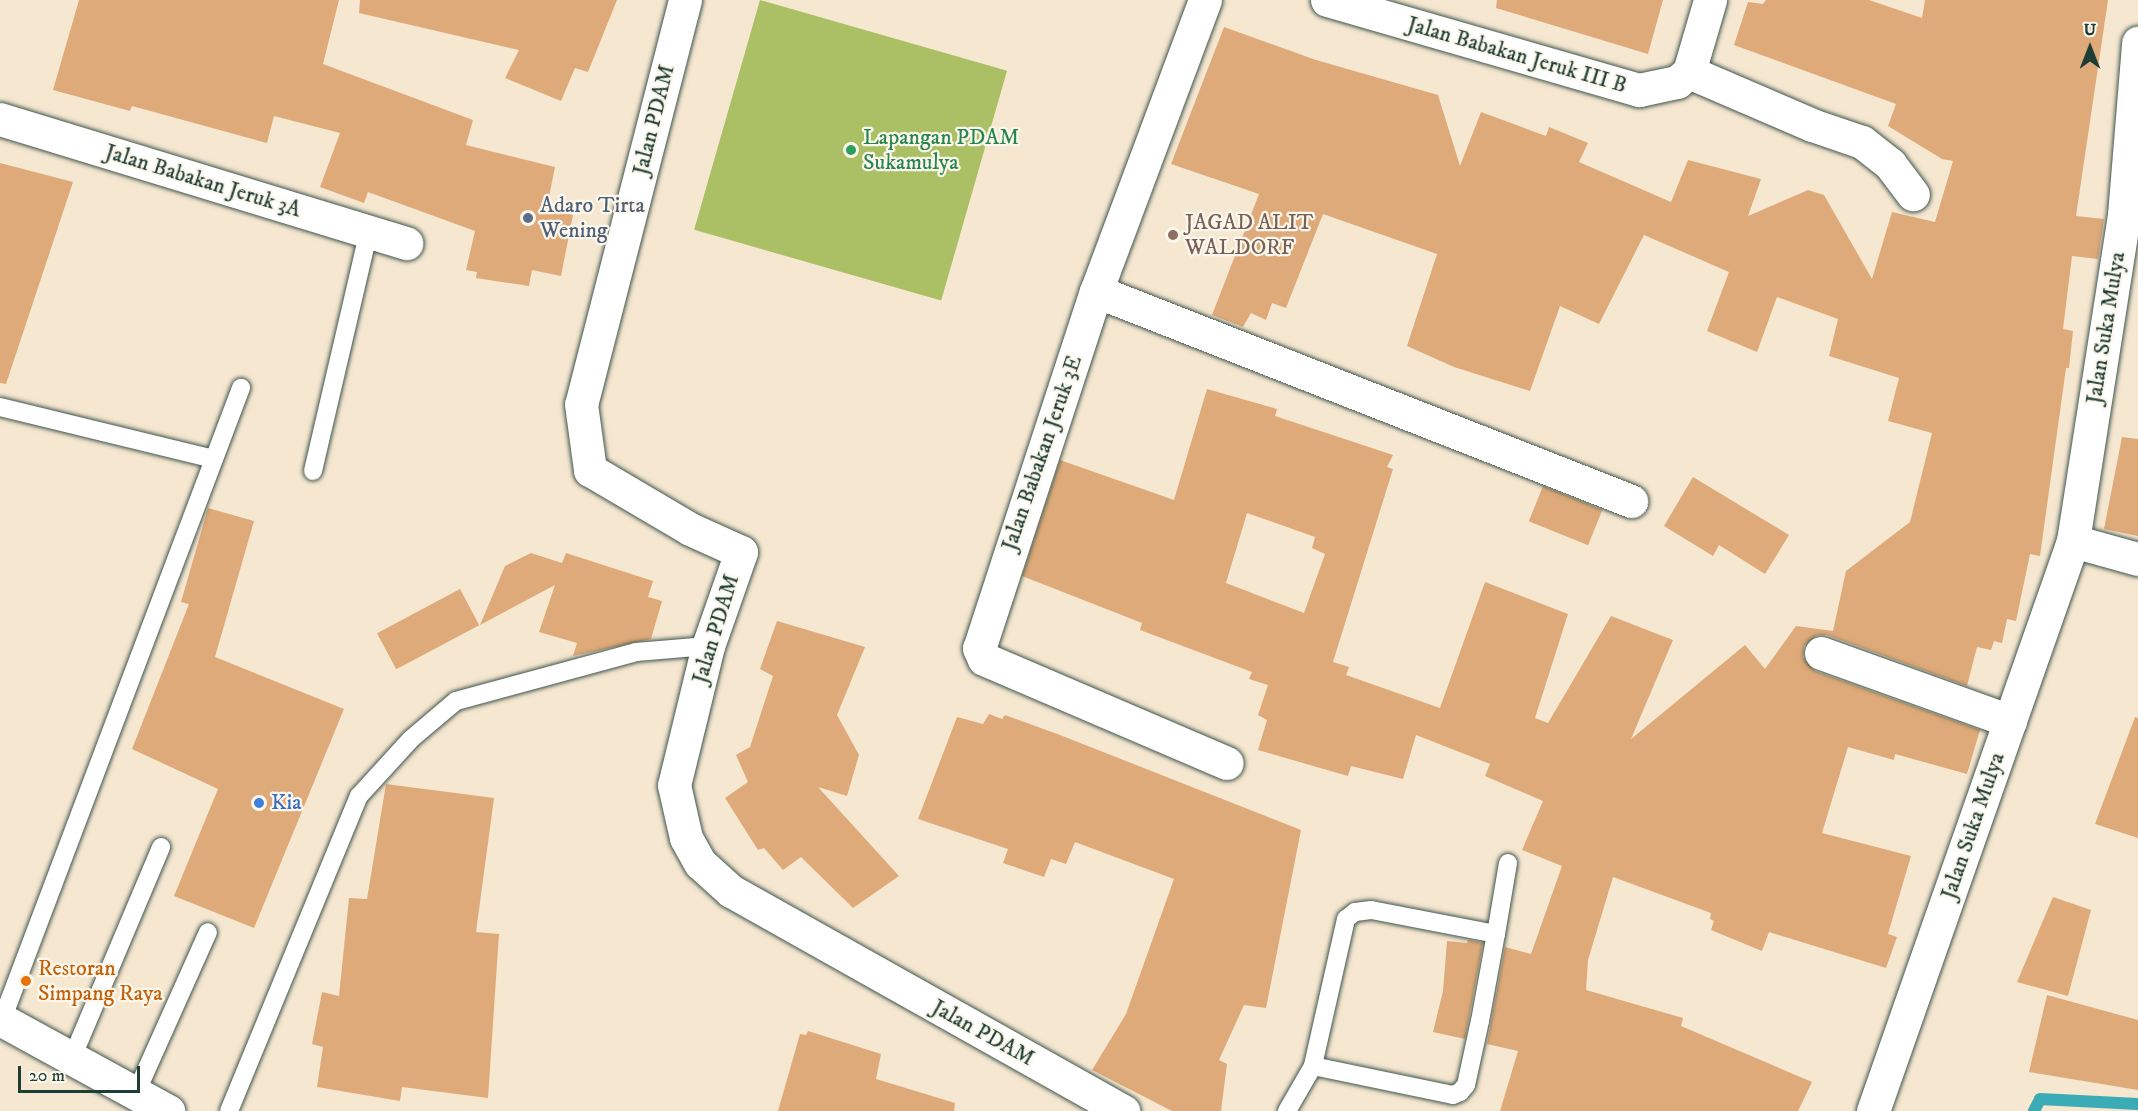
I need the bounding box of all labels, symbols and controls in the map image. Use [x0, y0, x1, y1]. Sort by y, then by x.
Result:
street label: Jalan Babakan Jeruk III B [1404, 11, 1630, 99]
north arrow [2060, 18, 2120, 78]
text: U [2084, 20, 2096, 40]
street label: Jalan PDAM [628, 62, 680, 178]
place label: Lapangan PDAM Sukamulya [863, 124, 1019, 176]
street label: Jalan Babakan Jeruk 3A [102, 139, 304, 223]
marker: Lapangan PDAM Sukamulya [844, 143, 858, 157]
place label: Adaro Tirta Wening [540, 192, 645, 243]
place label: JAGAD ALIT WALDORF [1185, 209, 1313, 260]
marker: Adaro Tirta Wening [521, 211, 535, 225]
marker: JAGAD ALIT WALDORF [1166, 228, 1180, 242]
street label: Jalan Suka Mulya [2081, 250, 2131, 406]
street label: Jalan Babakan Jeruk 3E [996, 352, 1088, 554]
street label: Jalan PDAM [687, 571, 745, 687]
street label: Jalan Suka Mulya [1936, 749, 2010, 903]
place label: Kia [271, 790, 301, 816]
marker: Kia [252, 796, 266, 810]
place label: Restoran Simpang Raya [38, 955, 163, 1006]
marker: Restoran Simpang Raya [19, 974, 33, 988]
street label: Jalan PDAM [927, 994, 1039, 1072]
scale bar [21, 1054, 142, 1092]
text: 20 m [29, 1065, 65, 1087]

